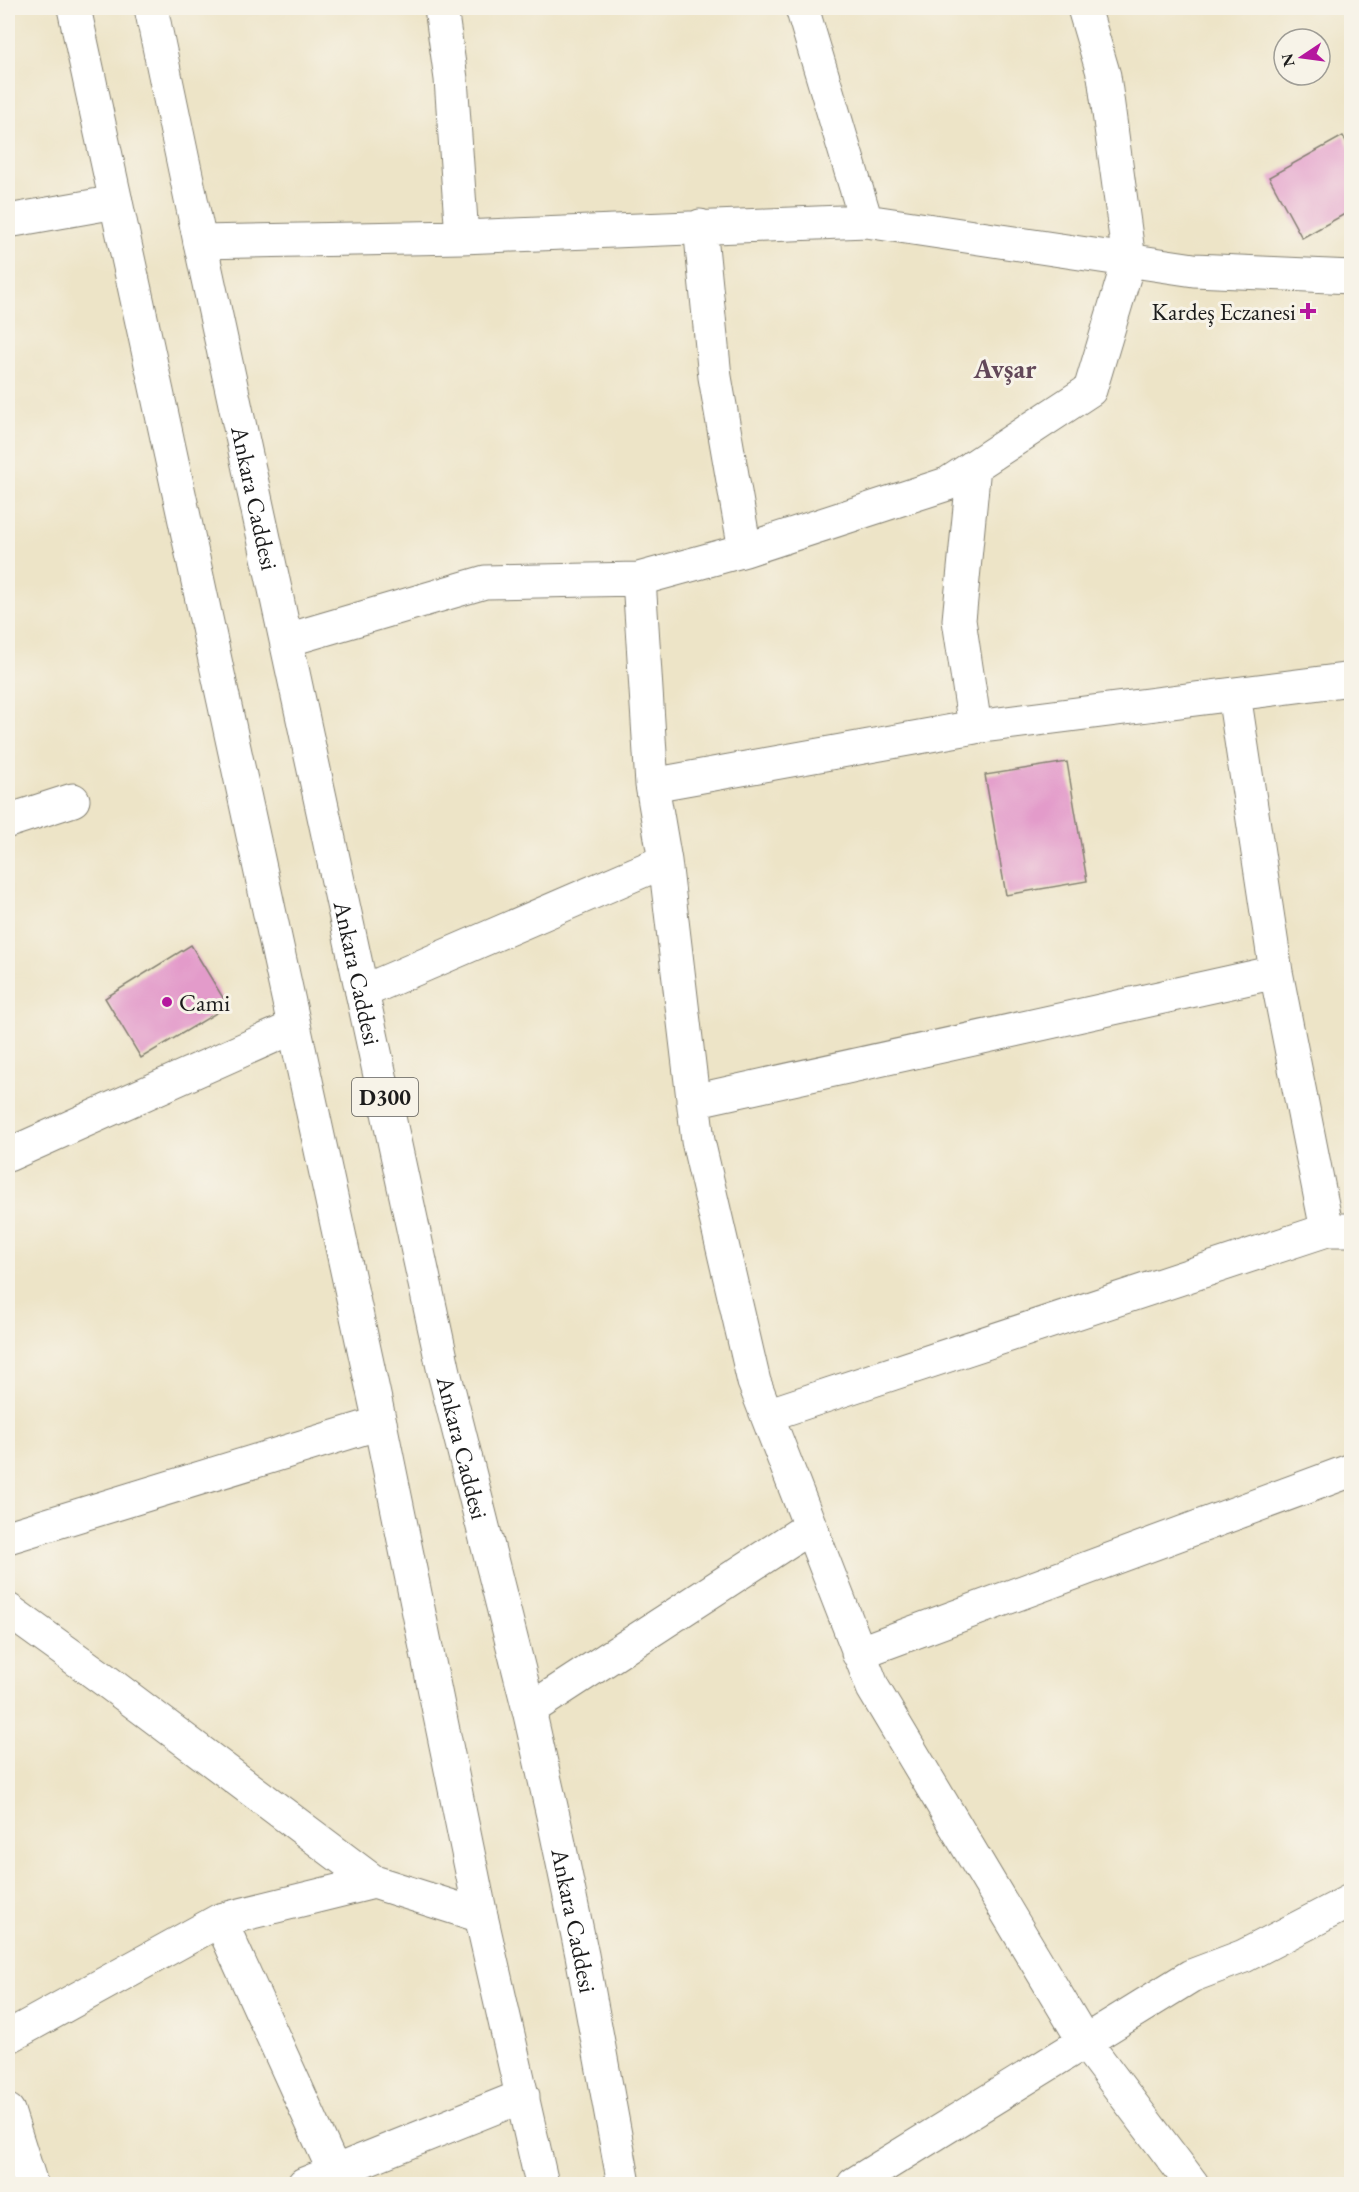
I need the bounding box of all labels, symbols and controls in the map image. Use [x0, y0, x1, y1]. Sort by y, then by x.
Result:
north arrow [1272, 27, 1332, 87]
text: N [1276, 52, 1300, 69]
place label: Kardeş Eczanesi [1152, 296, 1296, 327]
marker: Kardeş Eczanesi [1301, 304, 1315, 318]
district label: Avşar [973, 351, 1037, 386]
street label: Ankara Caddesi [224, 422, 286, 573]
street label: Ankara Caddesi [327, 897, 388, 1048]
place label: Cami [179, 987, 230, 1018]
marker: Cami [160, 995, 174, 1009]
road number: D300 [352, 1078, 418, 1116]
street label: Ankara Caddesi [430, 1372, 496, 1522]
street label: Ankara Caddesi [545, 1845, 604, 1995]

